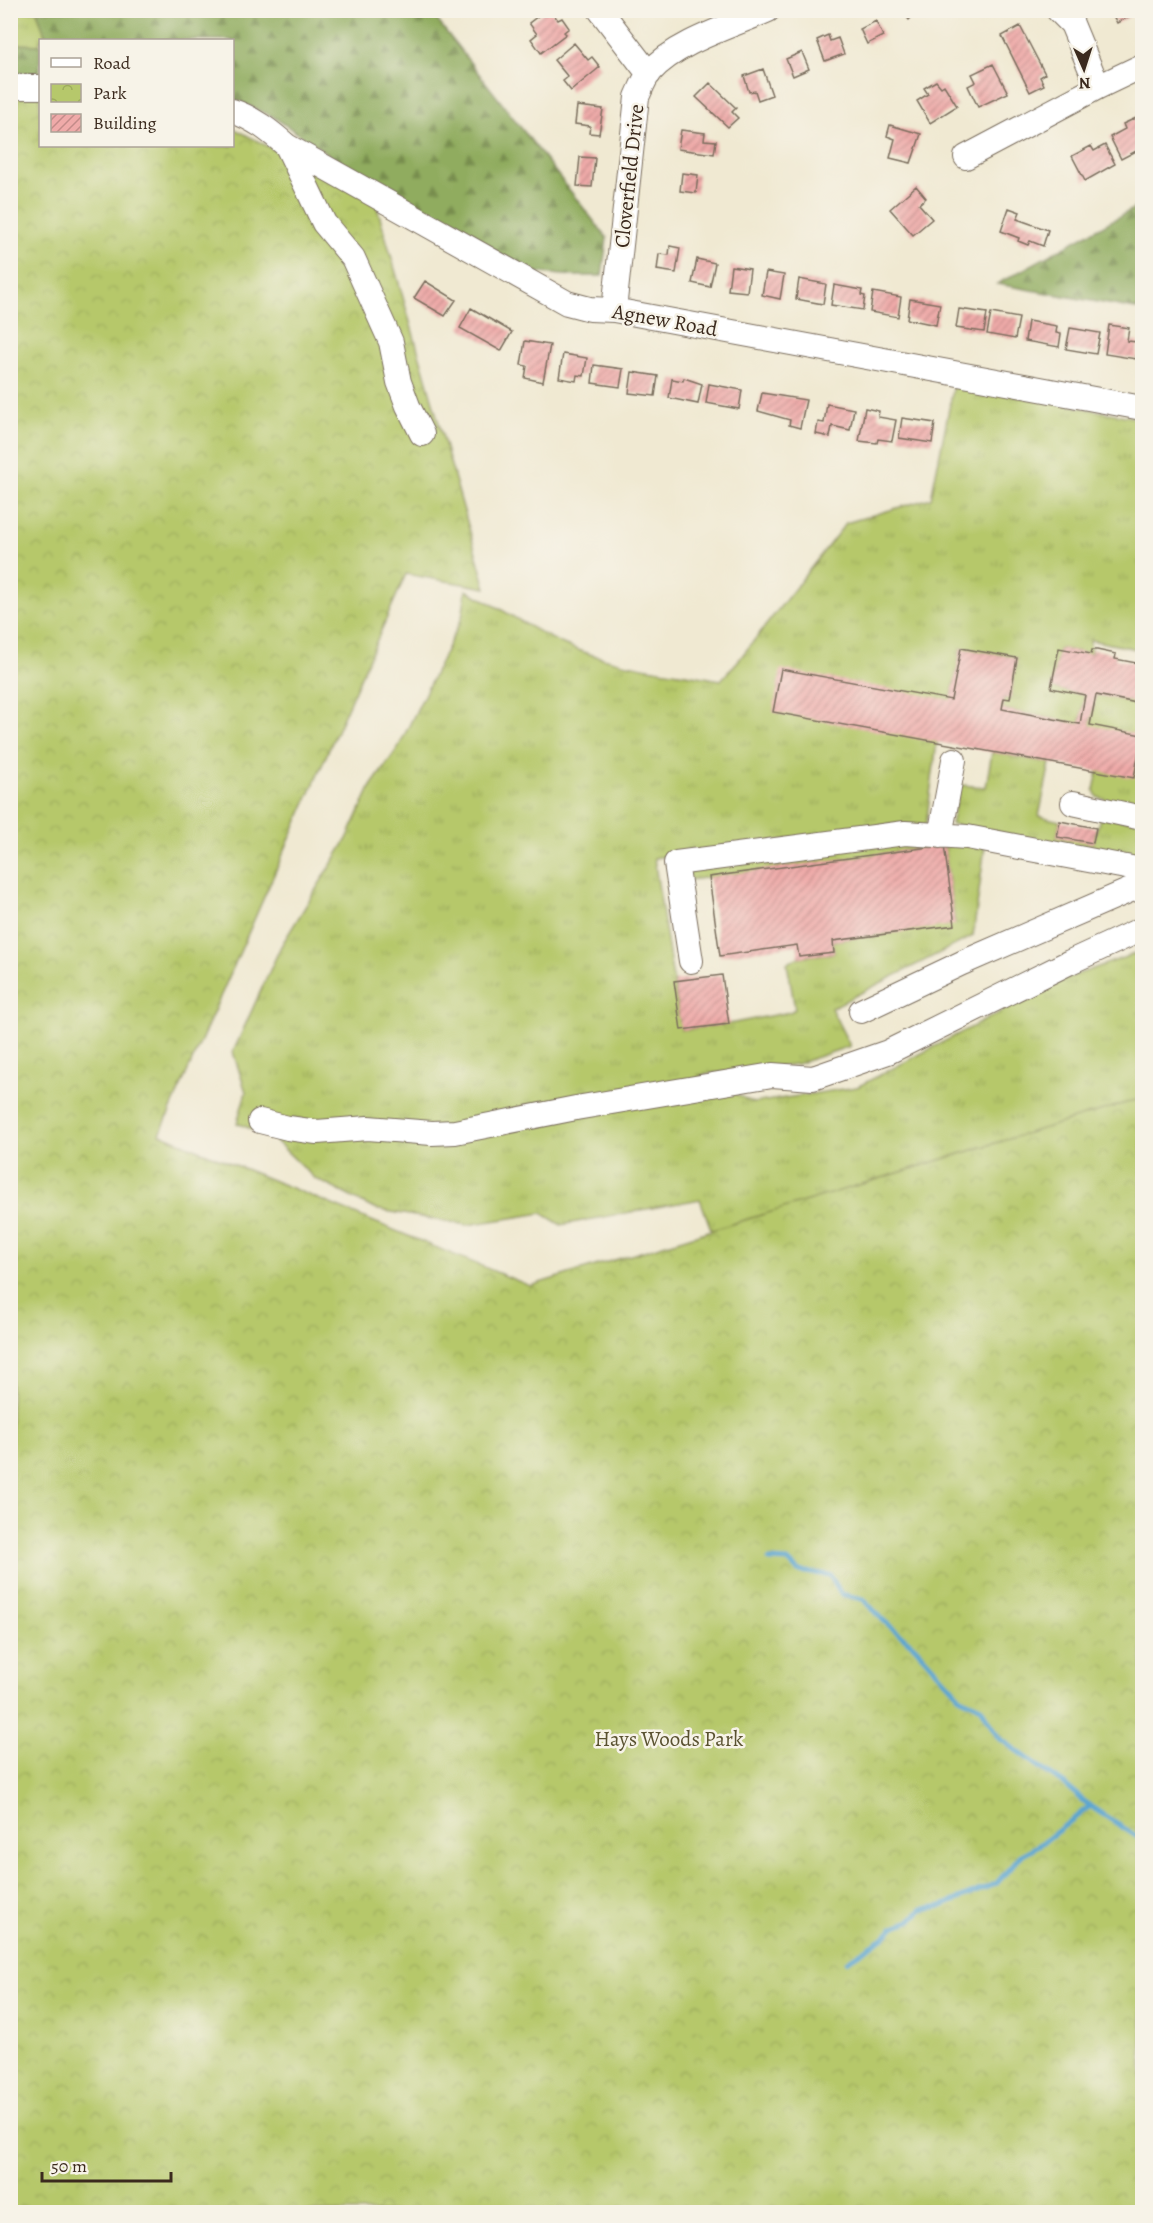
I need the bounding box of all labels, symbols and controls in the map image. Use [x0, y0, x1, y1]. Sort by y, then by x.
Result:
legend [39, 39, 234, 147]
north arrow [1054, 39, 1114, 99]
text: Road [93, 51, 131, 75]
text: N [1078, 72, 1091, 94]
text: Park [93, 81, 127, 105]
street label: Cloverfield Drive [608, 103, 650, 249]
text: Building [93, 111, 157, 135]
street label: Agnew Road [609, 297, 721, 343]
park label: Hays Woods Park [595, 1725, 744, 1753]
scale bar [42, 2145, 171, 2183]
text: 50 m [51, 2154, 87, 2178]

